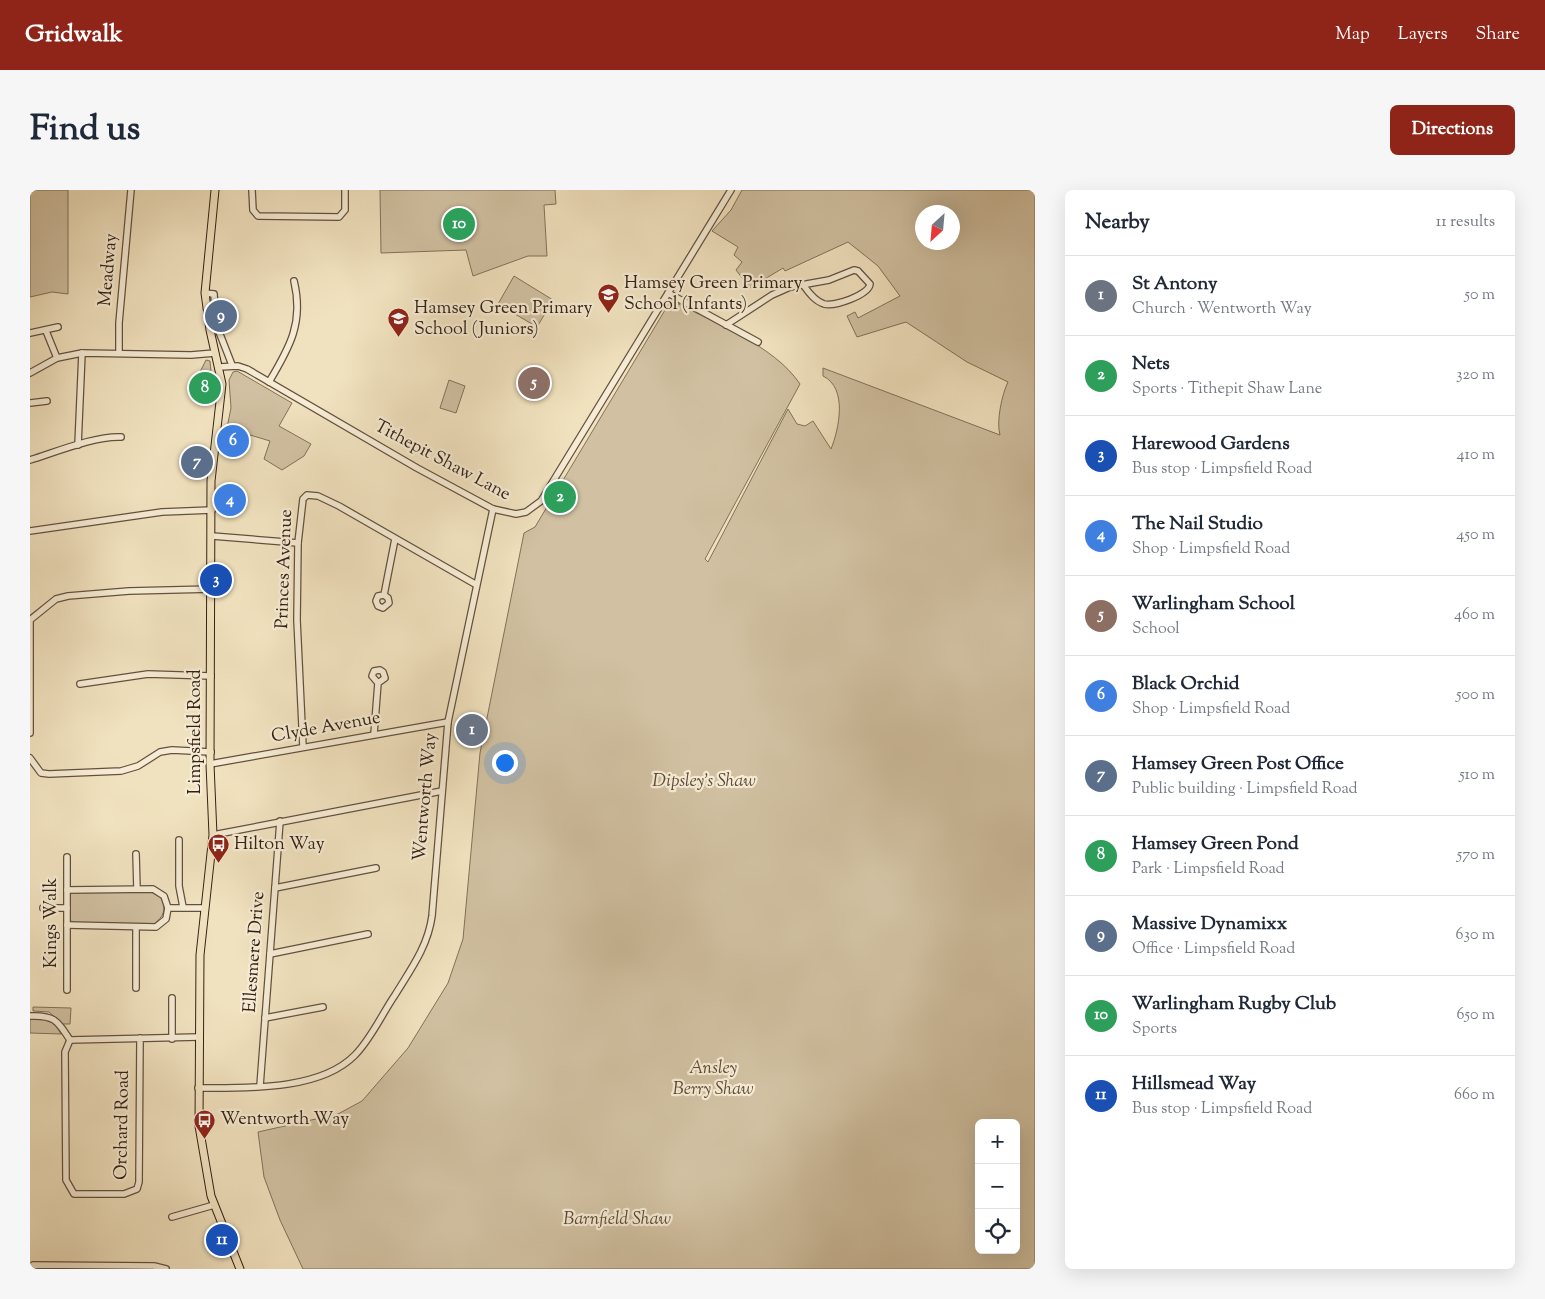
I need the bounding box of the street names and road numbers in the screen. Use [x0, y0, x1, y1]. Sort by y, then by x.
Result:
street label: Meadway [93, 232, 125, 308]
street label: Tithepit Shaw Lane [369, 414, 515, 508]
street label: Princes Avenue [270, 509, 300, 629]
street label: Limpsfield Road [183, 669, 209, 795]
street label: Clyde Avenue [269, 706, 383, 750]
street label: Wentworth Way [407, 731, 445, 863]
street label: Kings Walk [39, 878, 65, 968]
street label: Ellesmere Drive [238, 890, 272, 1014]
street label: Orchard Road [109, 1070, 137, 1180]

